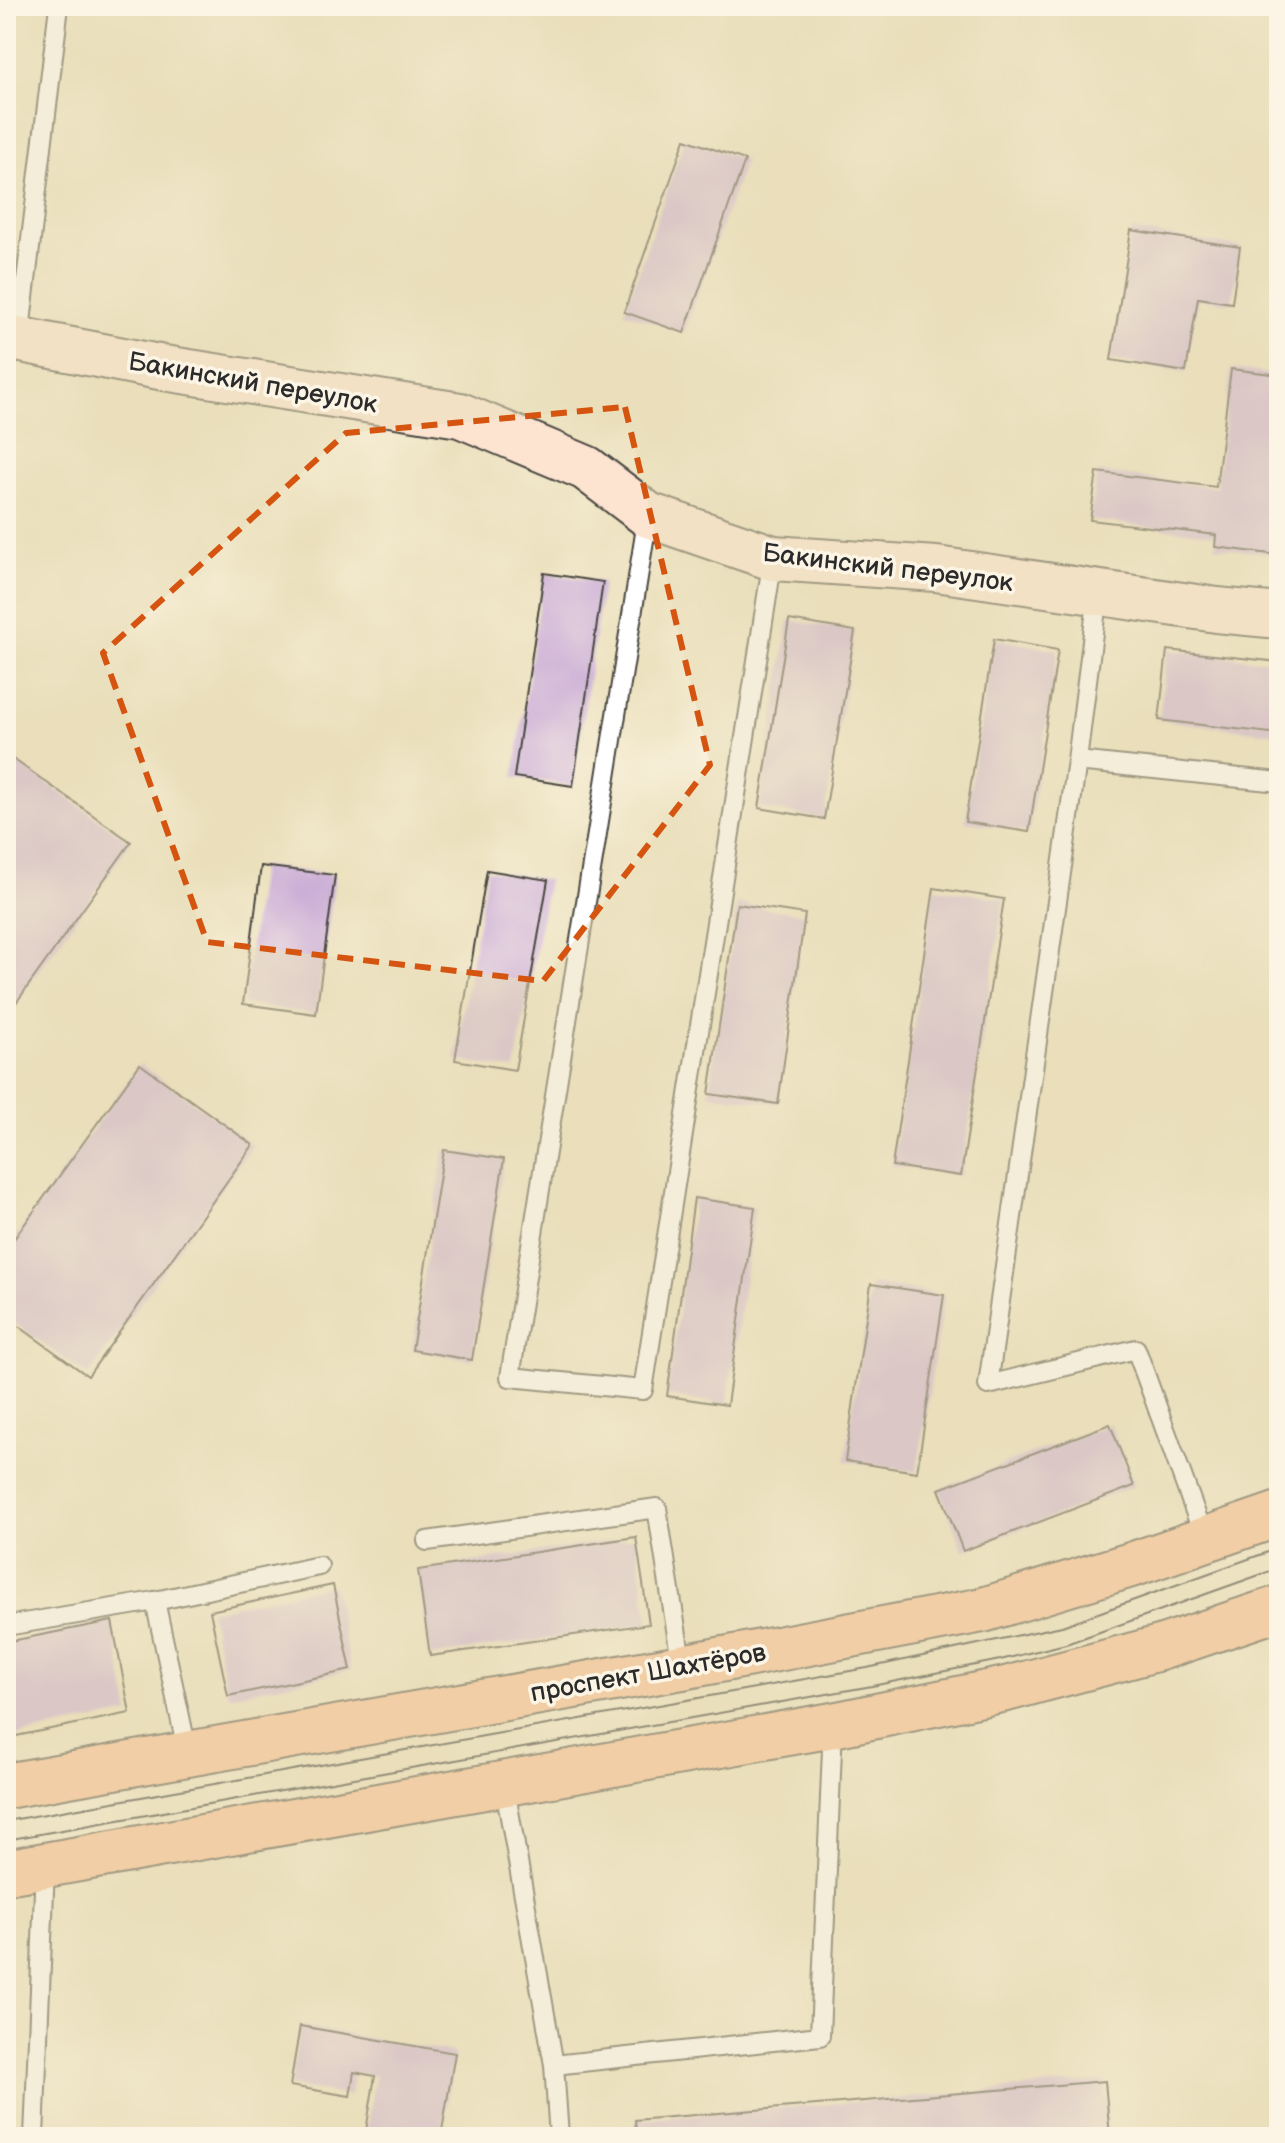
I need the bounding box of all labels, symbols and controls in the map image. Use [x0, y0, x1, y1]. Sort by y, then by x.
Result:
street label: Бакинский переулок [126, 346, 380, 421]
street label: Бакинский переулок [761, 538, 1015, 599]
street label: проспект Шахтёров [528, 1637, 769, 1709]

